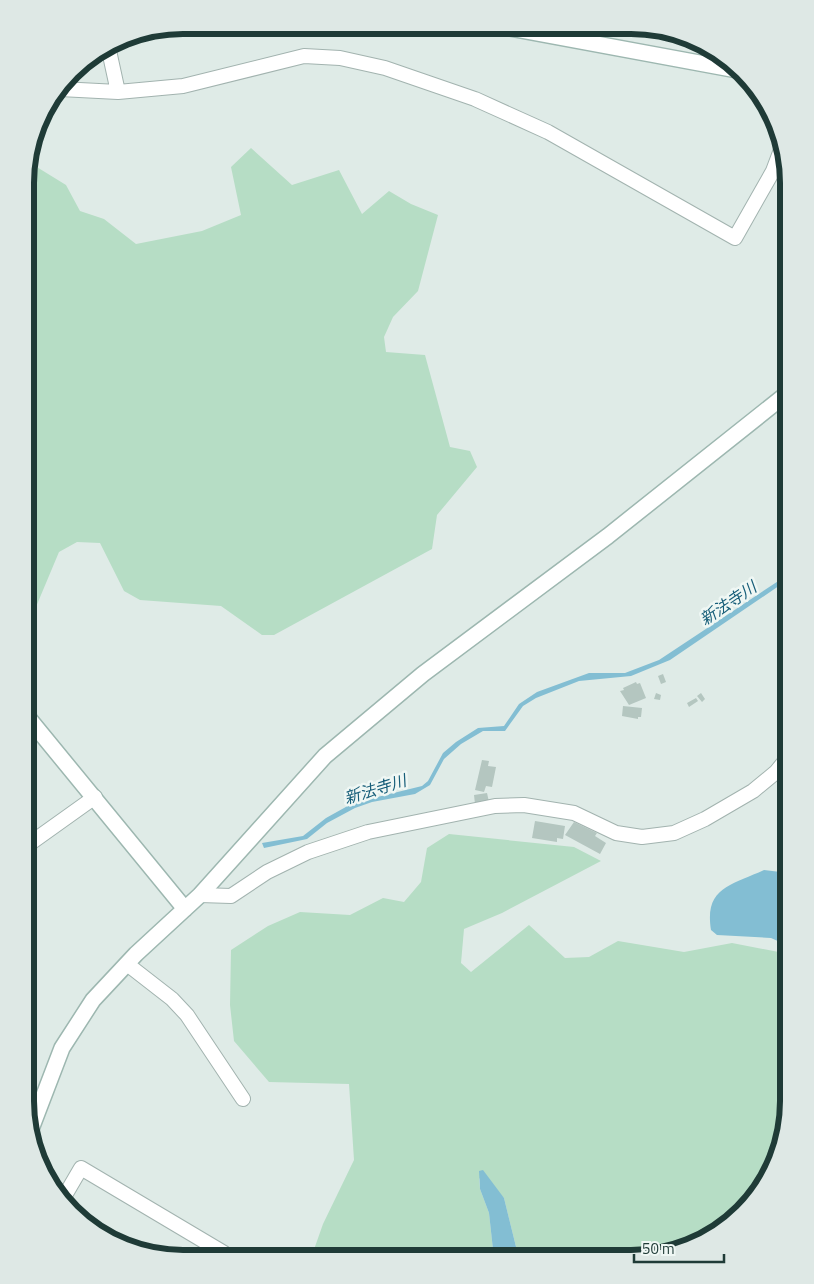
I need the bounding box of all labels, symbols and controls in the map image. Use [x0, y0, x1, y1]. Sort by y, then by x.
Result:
water label: 新法寺川 [695, 574, 763, 631]
water label: 新法寺川 [341, 768, 411, 810]
scale bar [634, 1232, 724, 1264]
text: 50 m [642, 1237, 675, 1260]

